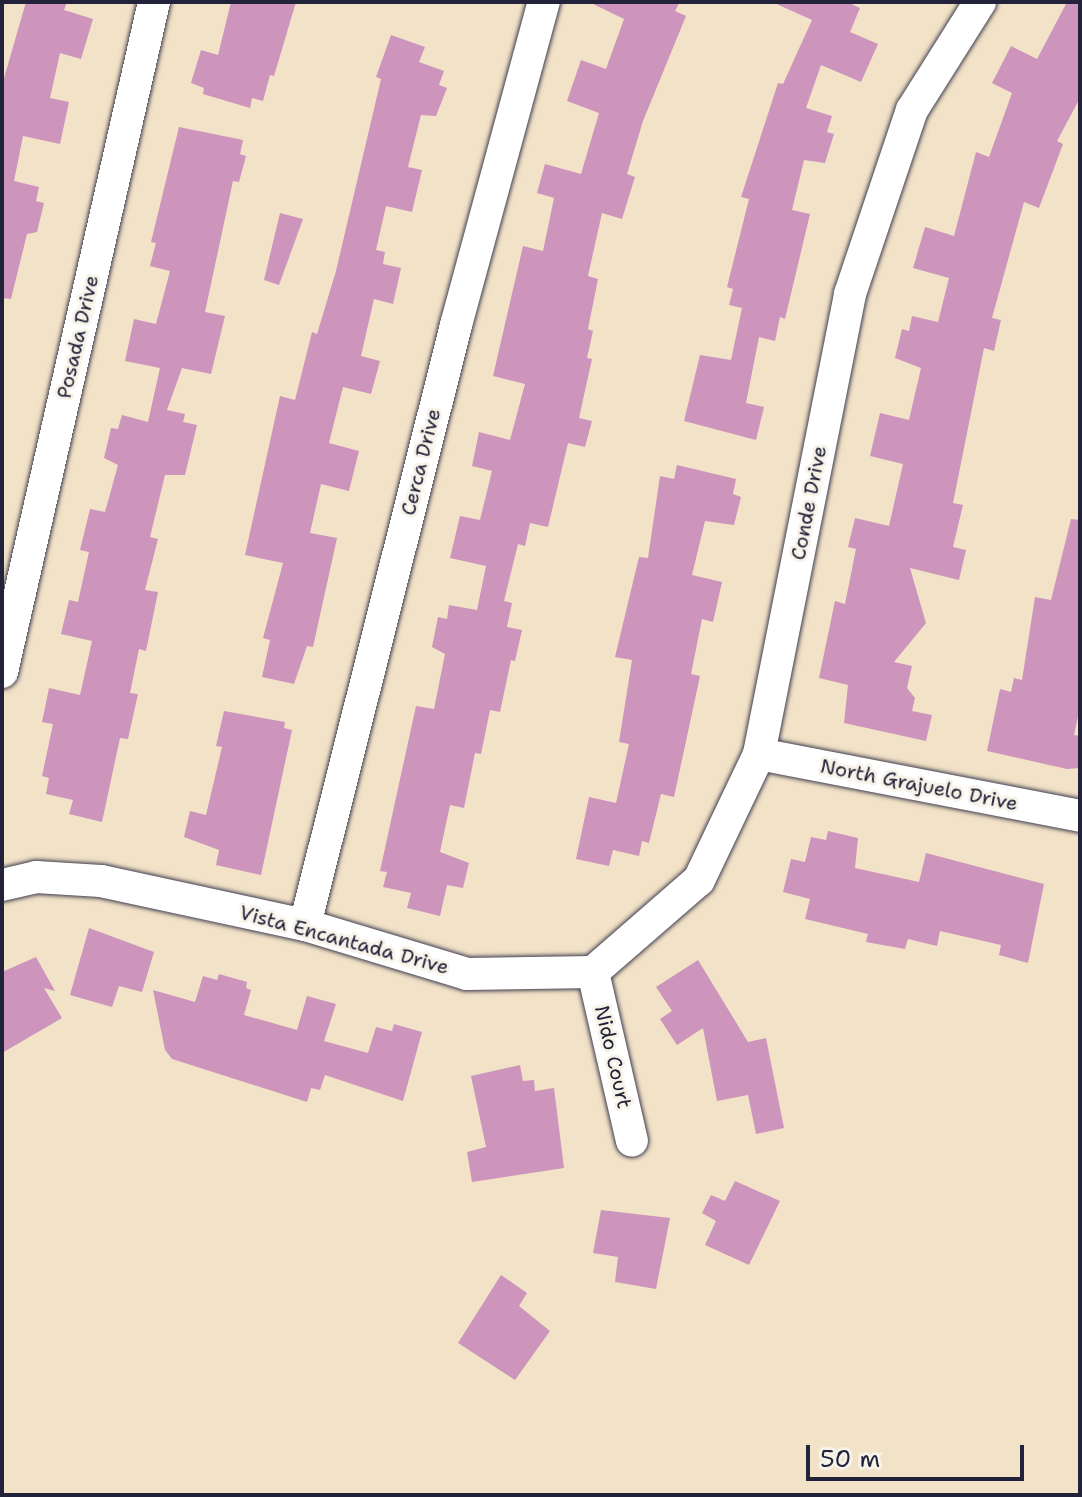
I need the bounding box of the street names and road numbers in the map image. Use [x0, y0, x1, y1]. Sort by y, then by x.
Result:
street label: Posada Drive [52, 273, 104, 401]
street label: Cerca Drive [396, 406, 446, 518]
street label: Conde Drive [786, 444, 832, 562]
street label: North Grajuelo Drive [818, 754, 1020, 816]
street label: Vista Encantada Drive [237, 900, 451, 980]
street label: Nido Court [590, 1003, 636, 1111]

